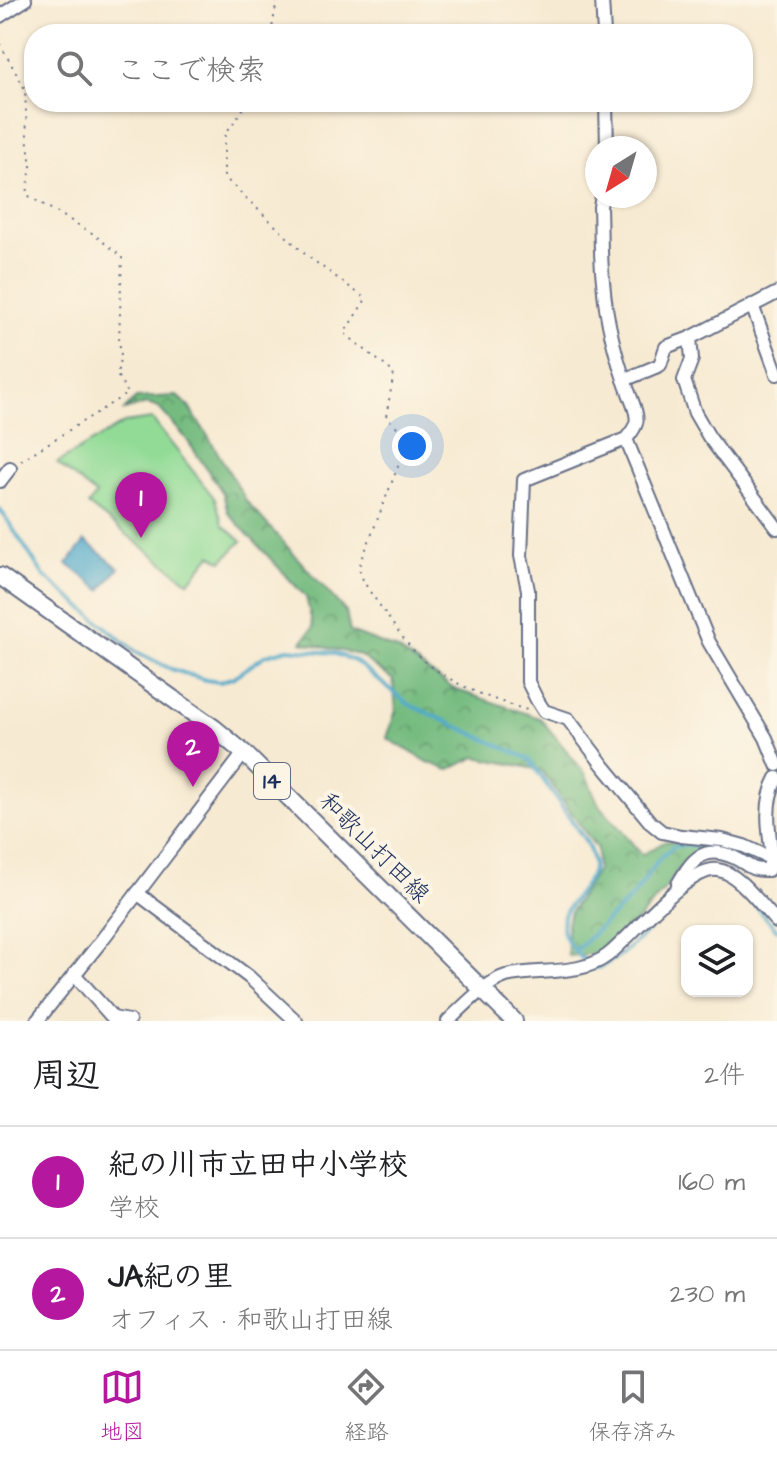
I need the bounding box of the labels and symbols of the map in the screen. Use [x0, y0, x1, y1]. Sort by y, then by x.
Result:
north arrow [585, 136, 657, 208]
your location [392, 426, 432, 466]
pin: 1 [115, 472, 167, 538]
pin: 2 [167, 721, 219, 787]
road number: 14 [254, 763, 290, 799]
street label: 和歌山打田線 [311, 785, 437, 911]

